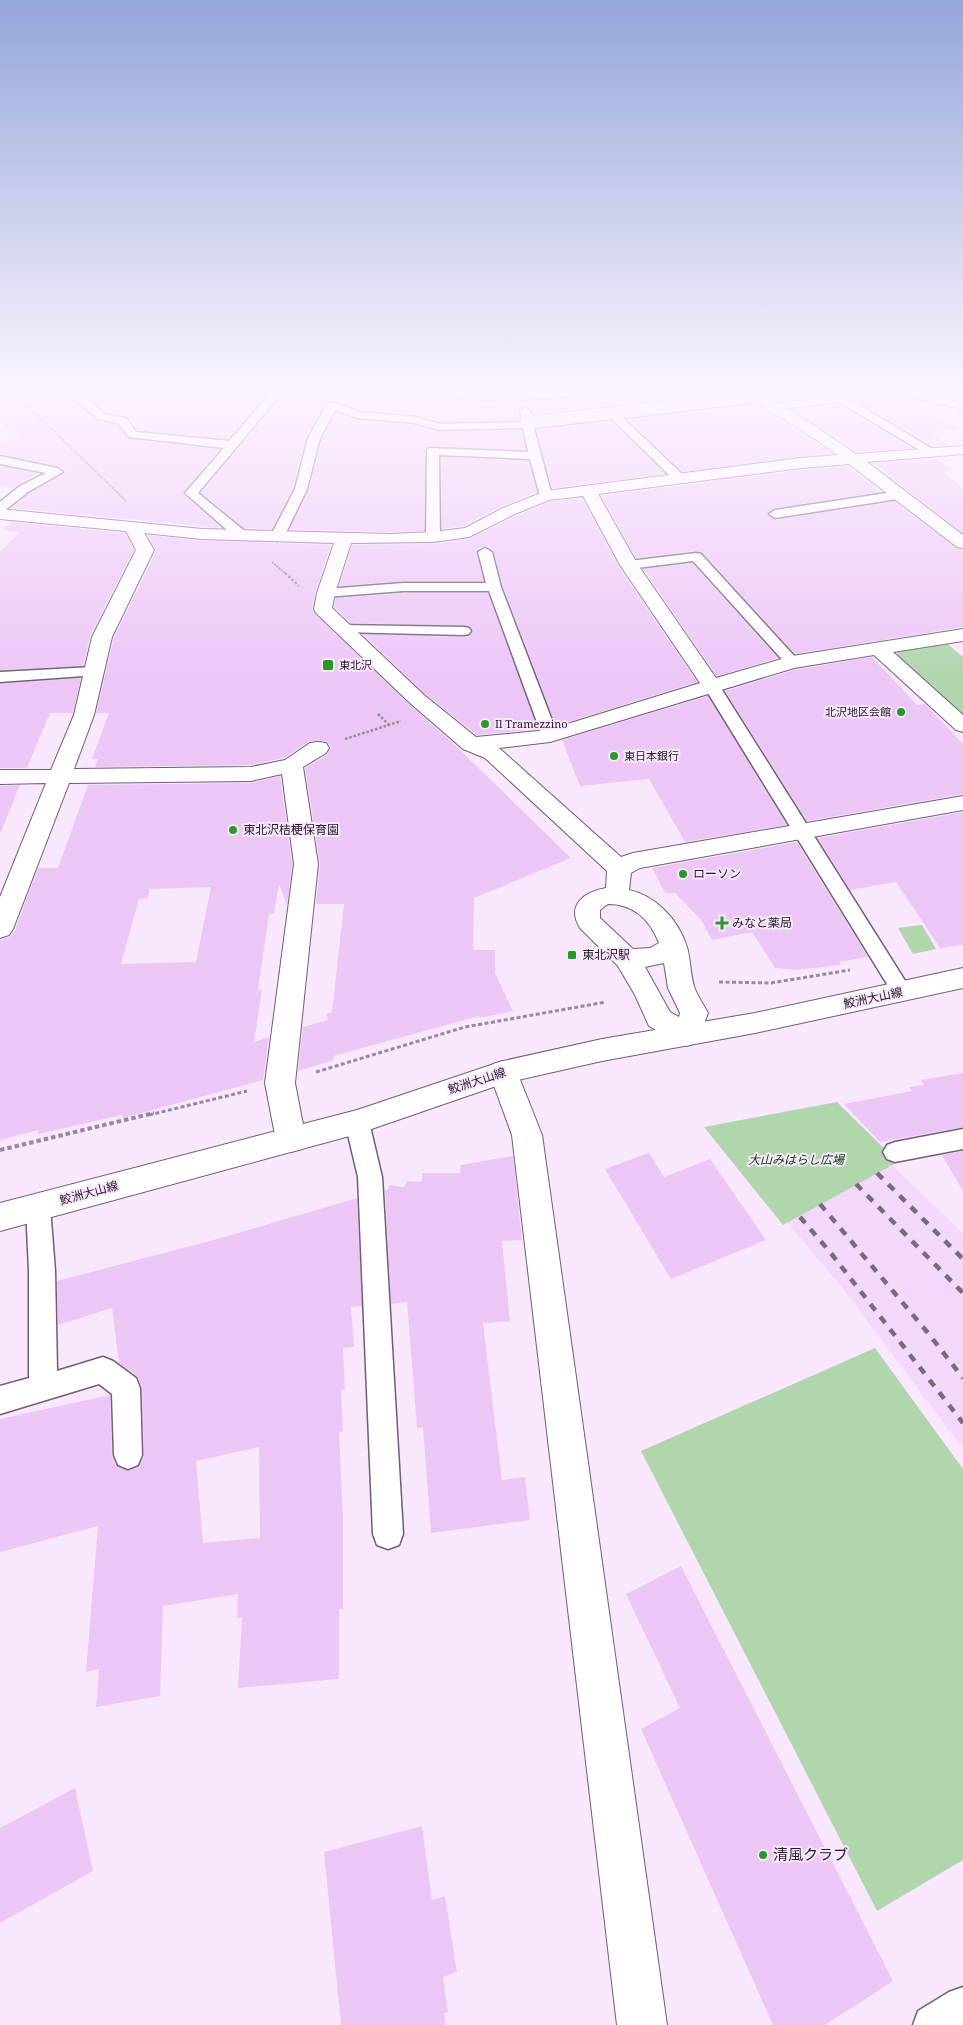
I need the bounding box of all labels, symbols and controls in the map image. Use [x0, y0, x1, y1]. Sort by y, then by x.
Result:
place label: 東北沢 [339, 657, 372, 672]
marker: 東北沢 [321, 658, 335, 672]
place label: 北沢地区会館 [825, 704, 891, 719]
marker: 北沢地区会館 [895, 706, 907, 718]
place label: Il Tramezzino [495, 716, 568, 731]
marker: Il Tramezzino [479, 718, 491, 730]
place label: 東日本銀行 [624, 748, 679, 763]
marker: 東日本銀行 [608, 750, 620, 762]
place label: 東北沢桔梗保育園 [243, 821, 339, 838]
marker: 東北沢桔梗保育園 [227, 824, 239, 836]
place label: ローソン [693, 865, 741, 882]
marker: ローソン [677, 868, 689, 880]
place label: みなと薬局 [732, 914, 792, 931]
marker: みなと薬局 [716, 917, 728, 929]
place label: 東北沢駅 [582, 946, 630, 963]
marker: 東北沢駅 [566, 949, 578, 961]
street label: 鮫洲大山線 [842, 983, 904, 1012]
street label: 鮫洲大山線 [446, 1063, 508, 1098]
park label: 大山みはらし広場 [748, 1151, 846, 1168]
street label: 鮫洲大山線 [58, 1177, 120, 1208]
place label: 清風クラブ [773, 1844, 848, 1864]
marker: 清風クラブ [757, 1849, 769, 1861]

